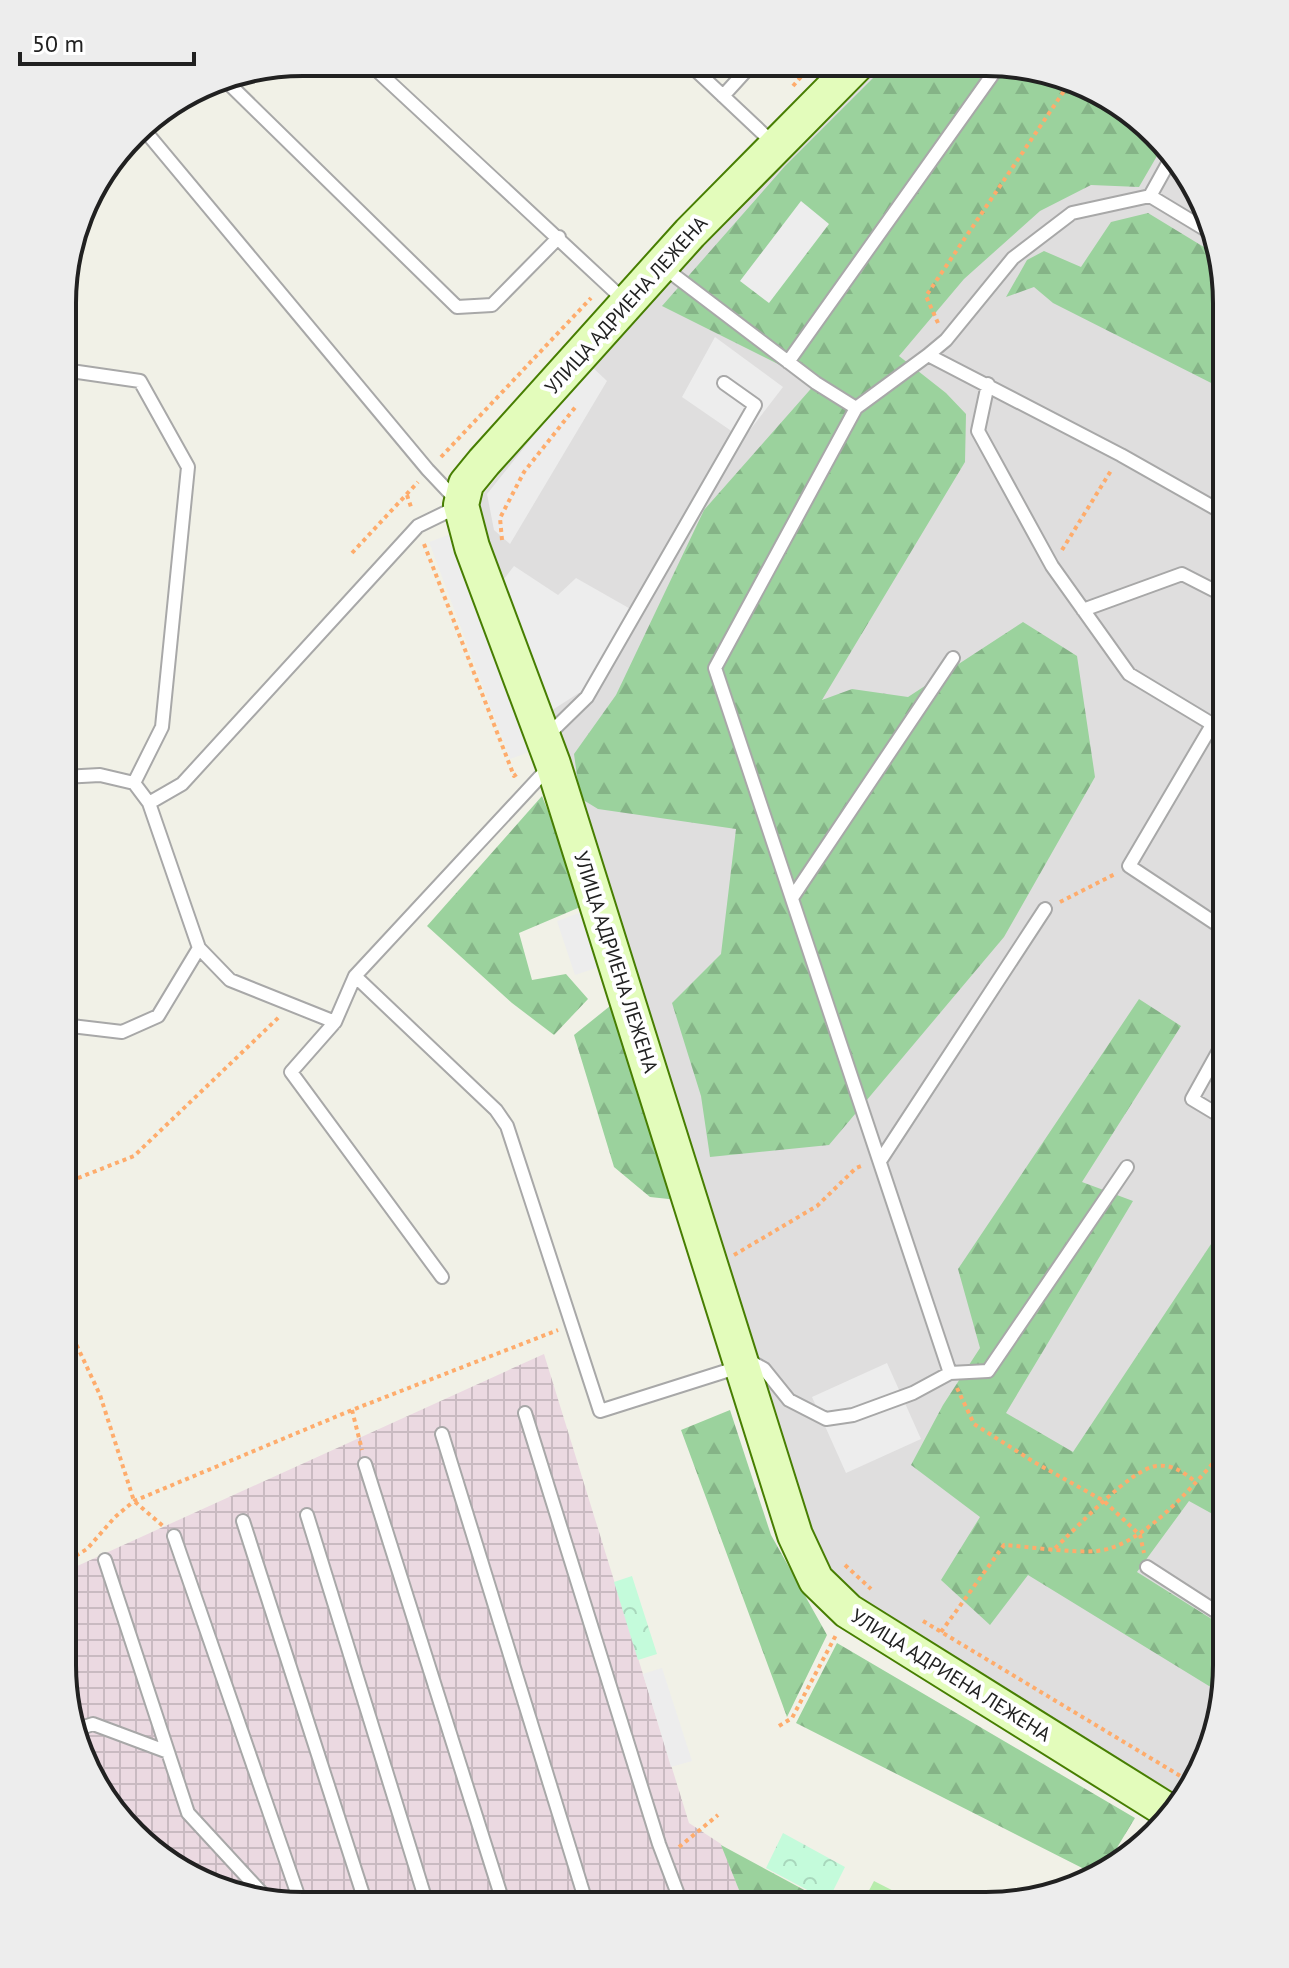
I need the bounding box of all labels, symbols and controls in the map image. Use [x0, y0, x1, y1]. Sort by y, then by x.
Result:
scale bar [20, 16, 194, 66]
text: 50 m [32, 28, 84, 59]
street label: УЛИЦА АДРИЕНА ЛЕЖЕНА [539, 210, 713, 400]
street label: УЛИЦА АДРИЕНА ЛЕЖЕНА [568, 848, 664, 1076]
street label: УЛИЦА АДРИЕНА ЛЕЖЕНА [846, 1603, 1056, 1747]

